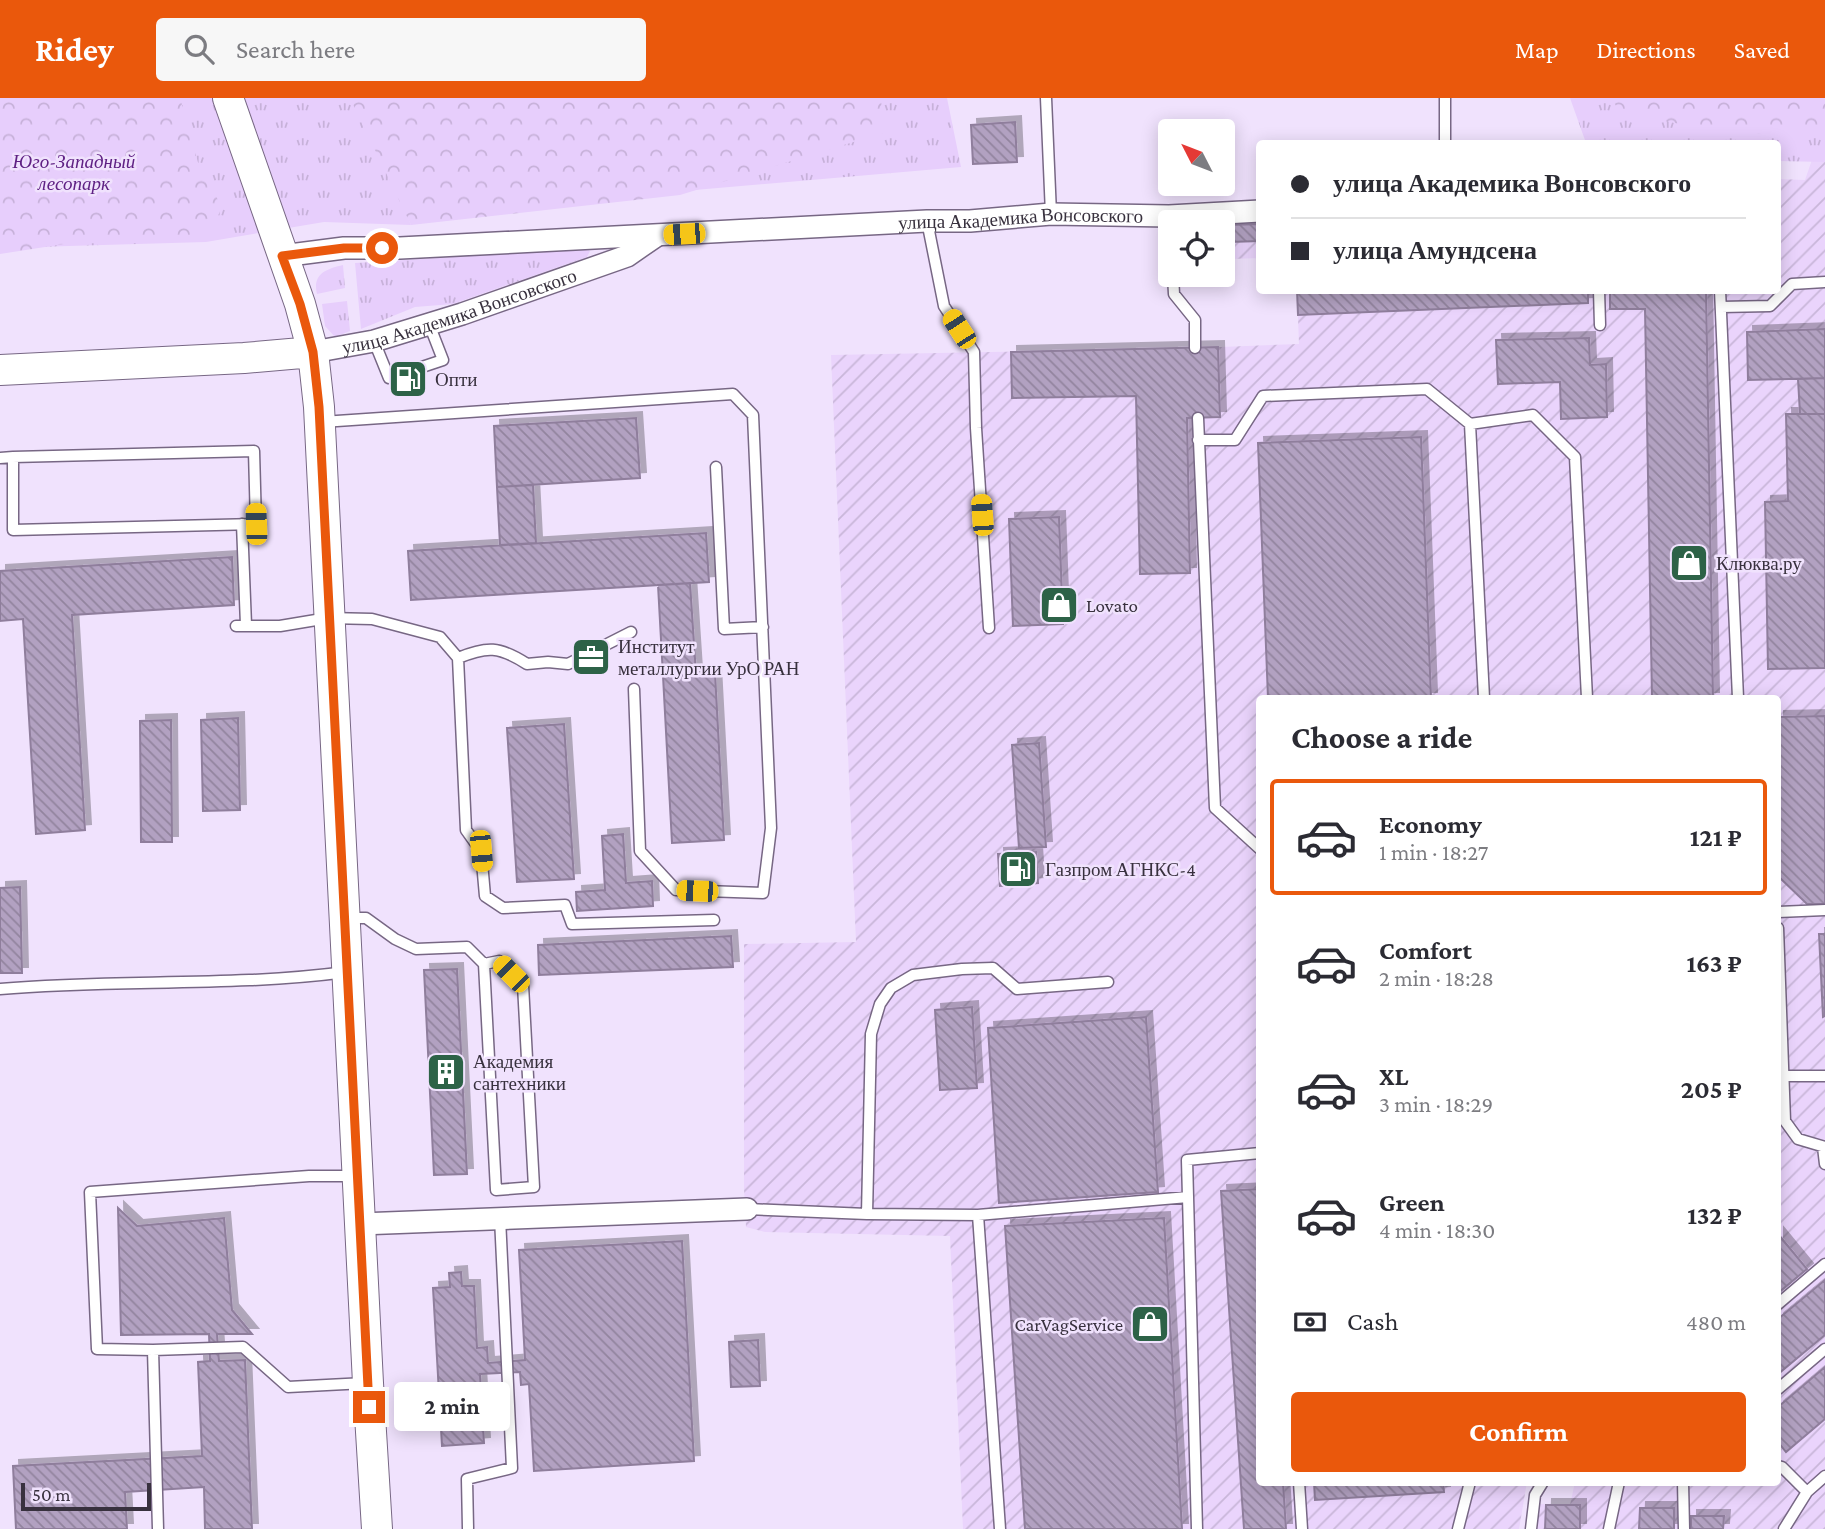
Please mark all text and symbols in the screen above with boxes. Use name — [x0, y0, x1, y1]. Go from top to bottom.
search box — [156, 18, 646, 81]
icon: search — [180, 30, 218, 68]
text: Ridey — [35, 31, 114, 68]
text: Search here — [236, 35, 355, 64]
text: Map — [1515, 36, 1559, 63]
text: Directions — [1597, 36, 1696, 63]
text: Saved — [1734, 36, 1790, 63]
north arrow — [1158, 119, 1236, 196]
map controls — [1158, 119, 1235, 287]
park label: Юго-Западный лесопарк — [12, 151, 136, 194]
text: улица Академика Вонсовского — [1333, 169, 1691, 198]
street label: улица Академика Вонсовского — [898, 204, 1143, 233]
button: locate — [1158, 210, 1235, 287]
car — [663, 222, 706, 246]
route start — [366, 232, 398, 264]
text: улица Амундсена — [1333, 236, 1537, 265]
street label: улица Академика Вонсовского — [340, 265, 579, 358]
car — [939, 306, 980, 352]
fuel station icon: Опти — [387, 358, 429, 400]
place label: Опти — [435, 369, 477, 390]
car — [971, 493, 994, 537]
car — [245, 503, 268, 545]
shop icon: Клюква.ру — [1668, 542, 1710, 584]
place label: Клюква.ру — [1716, 553, 1802, 574]
shop icon: Lovato — [1038, 584, 1080, 626]
place label: Lovato — [1086, 595, 1138, 616]
office icon: Институт металлургии УрО РАН — [570, 636, 612, 678]
place label: Институт металлургии УрО РАН — [618, 636, 800, 679]
text: Choose a ride — [1291, 719, 1472, 755]
icon: car — [1295, 806, 1358, 869]
text: Economy — [1379, 810, 1482, 839]
text: 121 ₽ — [1690, 823, 1742, 852]
car — [469, 829, 494, 873]
text: 1 min · 18:27 — [1379, 839, 1488, 865]
fuel station icon: Газпром АГНКС-4 — [997, 848, 1039, 890]
place label: Газпром АГНКС-4 — [1045, 859, 1196, 880]
car — [676, 880, 719, 902]
icon: car — [1295, 932, 1358, 995]
text: Comfort — [1379, 936, 1472, 965]
text: 163 ₽ — [1686, 949, 1742, 978]
car — [489, 952, 534, 996]
text: 2 min · 18:28 — [1379, 965, 1494, 991]
building icon: Академия сантехники — [425, 1051, 467, 1093]
place label: Академия сантехники — [473, 1051, 566, 1094]
icon: car — [1295, 1058, 1358, 1121]
text: XL — [1379, 1062, 1408, 1091]
text: 205 ₽ — [1681, 1075, 1742, 1104]
text: 3 min · 18:29 — [1379, 1091, 1493, 1117]
icon: car — [1295, 1184, 1358, 1247]
text: Green — [1379, 1188, 1445, 1217]
text: 132 ₽ — [1687, 1201, 1742, 1230]
text: 4 min · 18:30 — [1379, 1217, 1495, 1243]
shop icon: CarVagService — [1129, 1303, 1171, 1345]
icon: cash — [1291, 1303, 1329, 1341]
text: Cash — [1347, 1307, 1398, 1336]
text: 480 m — [1686, 1309, 1746, 1335]
place label: CarVagService — [1014, 1314, 1123, 1335]
callout: 2 min — [394, 1382, 509, 1432]
route end — [353, 1391, 385, 1423]
button: Confirm — [1291, 1392, 1746, 1472]
text: 2 min — [424, 1393, 480, 1419]
scale bar — [21, 1480, 150, 1512]
text: 50 m — [32, 1484, 71, 1505]

